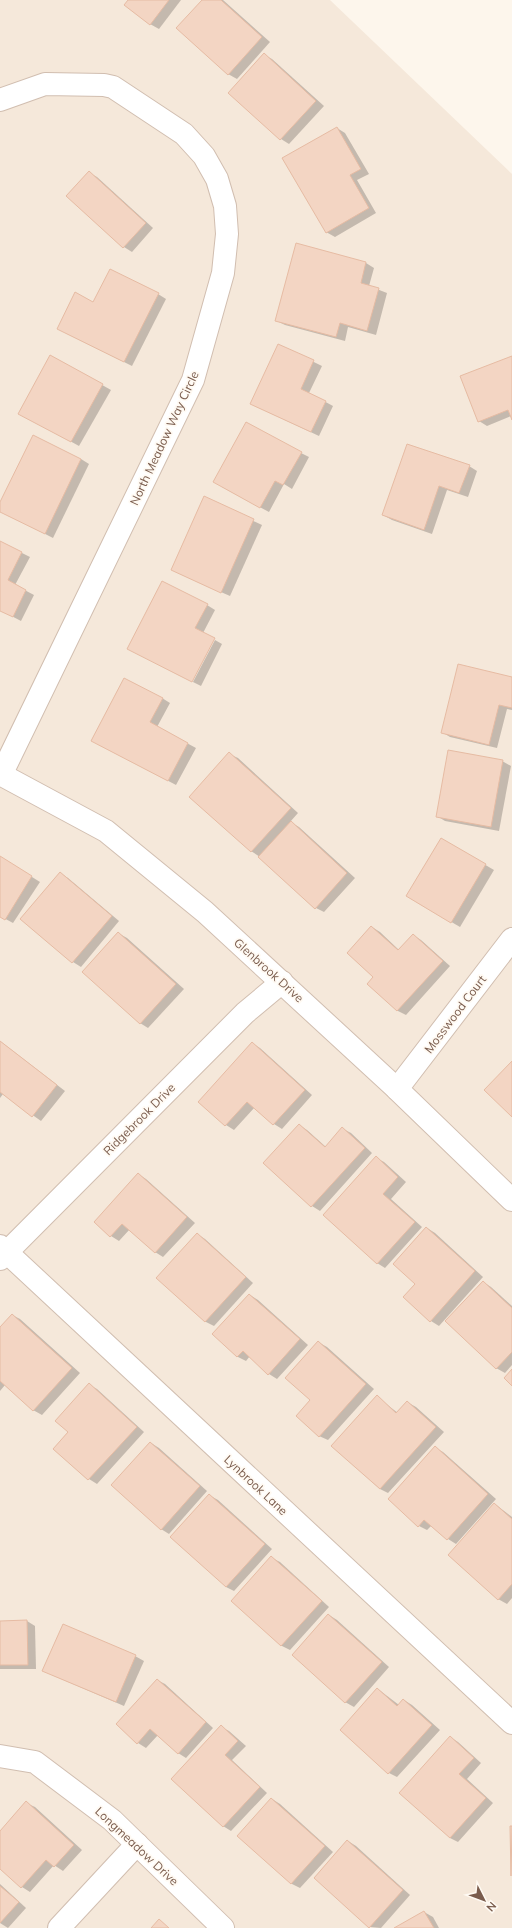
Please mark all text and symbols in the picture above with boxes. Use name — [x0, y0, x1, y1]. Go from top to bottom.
street label: North Meadow Way Circle — [126, 368, 202, 508]
street label: Glenbrook Drive — [231, 935, 307, 1005]
street label: Mosswood Court — [421, 972, 489, 1056]
street label: Ridgebrook Drive — [100, 1080, 178, 1158]
street label: Lynbrook Lane — [221, 1452, 291, 1518]
street label: Longmeadow Drive — [92, 1804, 182, 1888]
north arrow — [464, 1880, 504, 1920]
text: N — [483, 1899, 499, 1914]

